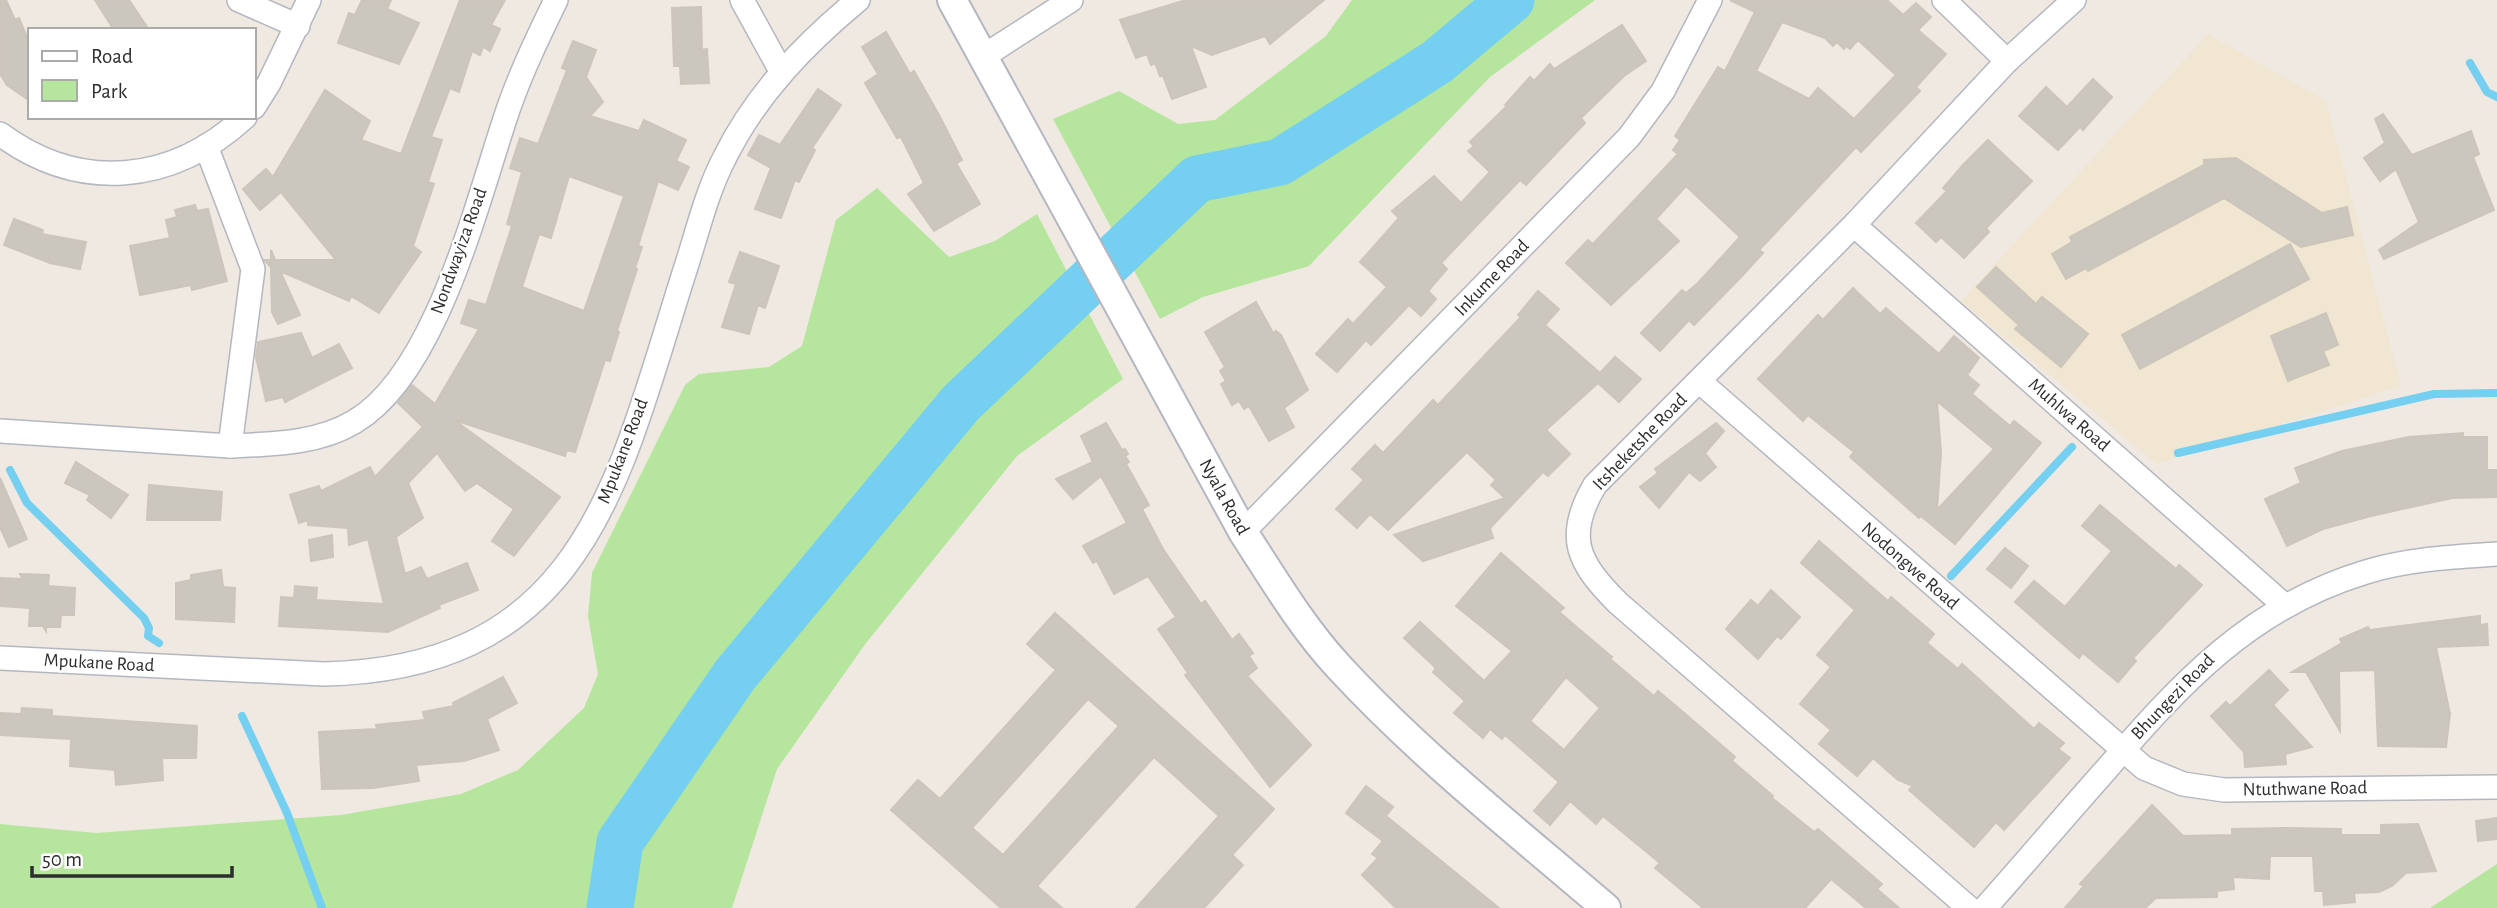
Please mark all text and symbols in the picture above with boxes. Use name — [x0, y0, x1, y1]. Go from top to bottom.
legend — [28, 28, 256, 119]
text: Road — [91, 46, 133, 67]
text: Park — [91, 81, 128, 102]
street label: Nondwayiza Road — [427, 185, 491, 317]
street label: Inkume Road — [1451, 236, 1533, 320]
street label: Muhlwa Road — [2025, 375, 2113, 455]
street label: Itsheketshe Road — [1589, 390, 1691, 494]
street label: Mpukane Road — [594, 396, 652, 506]
street label: Nyala Road — [1195, 456, 1253, 538]
street label: Nodongwe Road — [1858, 519, 1962, 613]
street label: Bhungezi Road — [2128, 650, 2218, 743]
street label: Mpukane Road — [43, 651, 155, 675]
street label: Ntuthwane Road — [2242, 778, 2368, 800]
scale bar — [32, 834, 231, 878]
text: 50 m — [42, 849, 82, 870]

